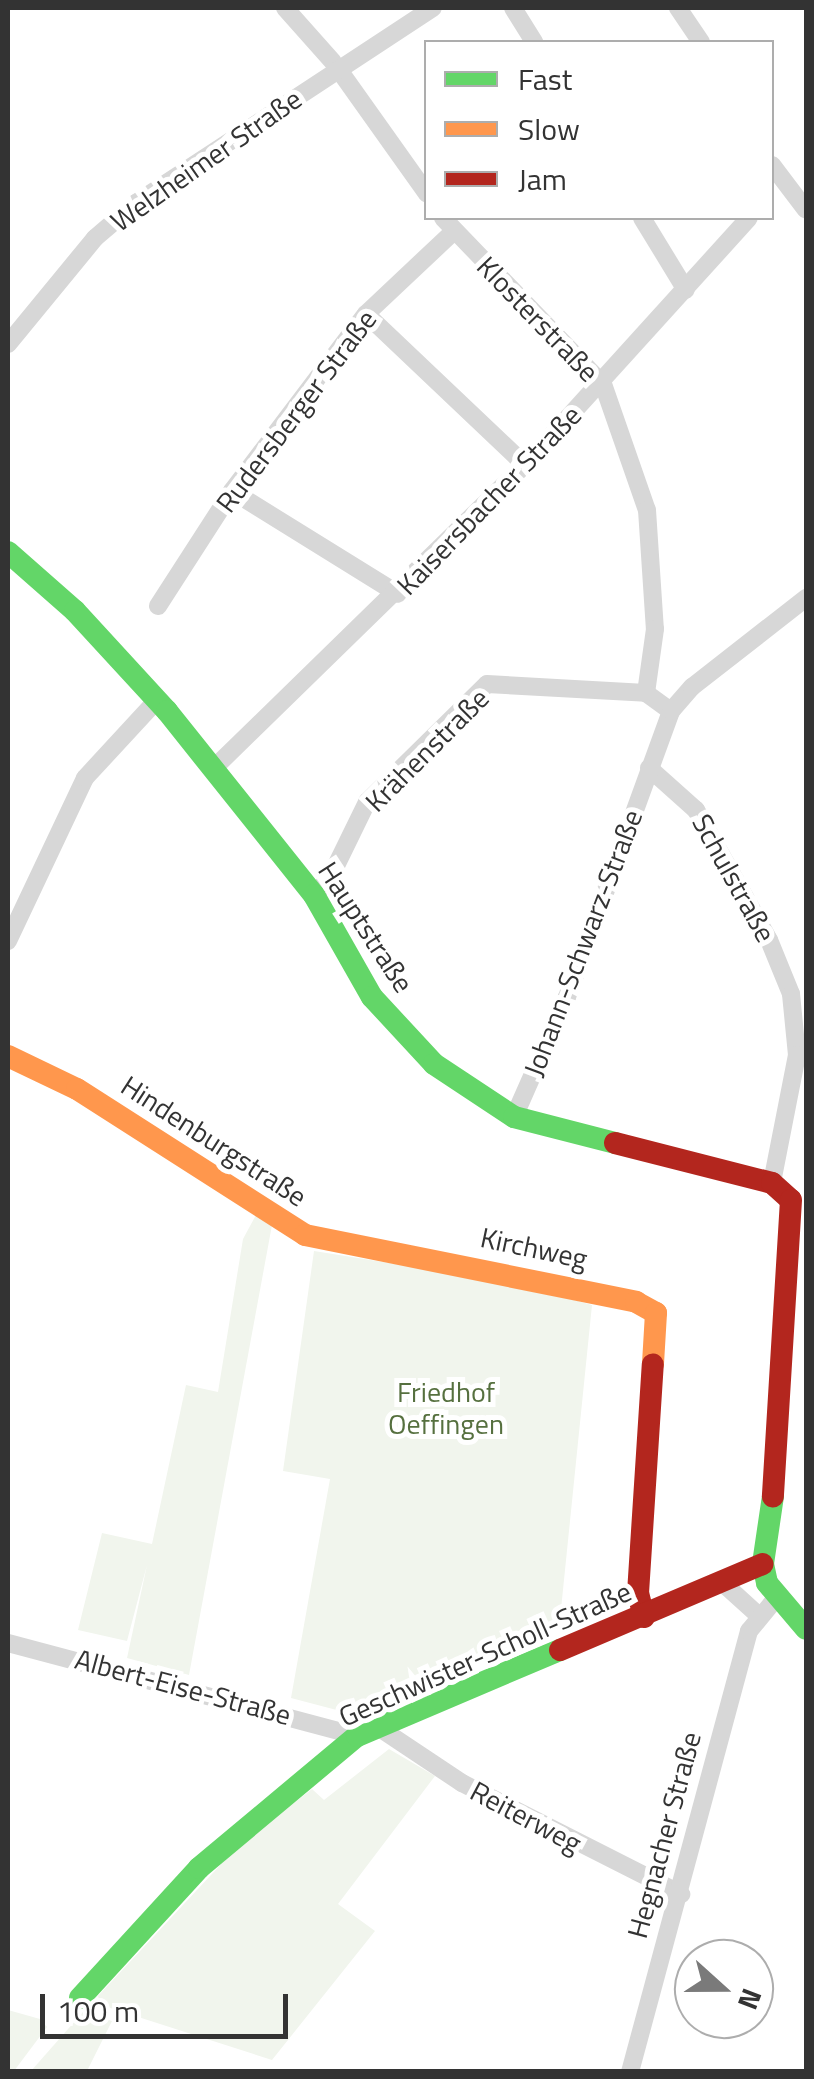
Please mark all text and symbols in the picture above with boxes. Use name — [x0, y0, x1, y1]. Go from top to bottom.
legend — [424, 40, 774, 220]
text: Fast — [518, 56, 572, 102]
street label: Welzheimer Straße — [104, 82, 308, 238]
text: Slow — [518, 106, 580, 152]
text: Jam — [518, 156, 567, 202]
street label: Klosterstraße — [470, 250, 606, 388]
street label: Rudersberger Straße — [209, 303, 383, 519]
street label: Kaisersbacher Straße — [390, 398, 588, 602]
street label: Krähenstraße — [358, 681, 496, 819]
street label: Johann-Schwarz-Straße — [517, 805, 649, 1081]
street label: Schulstraße — [685, 808, 783, 948]
street label: Hauptstraße — [311, 855, 421, 999]
street label: Hindenburgstraße — [115, 1069, 313, 1213]
street label: Kirchweg — [478, 1220, 590, 1276]
park label: Friedhof Oeffingen — [388, 1375, 504, 1441]
street label: Geschwister-Scholl-Straße — [334, 1574, 636, 1734]
street label: Albert-Eise-Straße — [71, 1642, 295, 1732]
street label: Hegnacher Straße — [620, 1728, 708, 1942]
street label: Reiterweg — [465, 1774, 587, 1860]
north arrow — [674, 1939, 774, 2039]
scale bar — [45, 1974, 292, 2036]
text: N — [727, 1982, 774, 2016]
text: 100 m — [57, 1988, 139, 2034]

